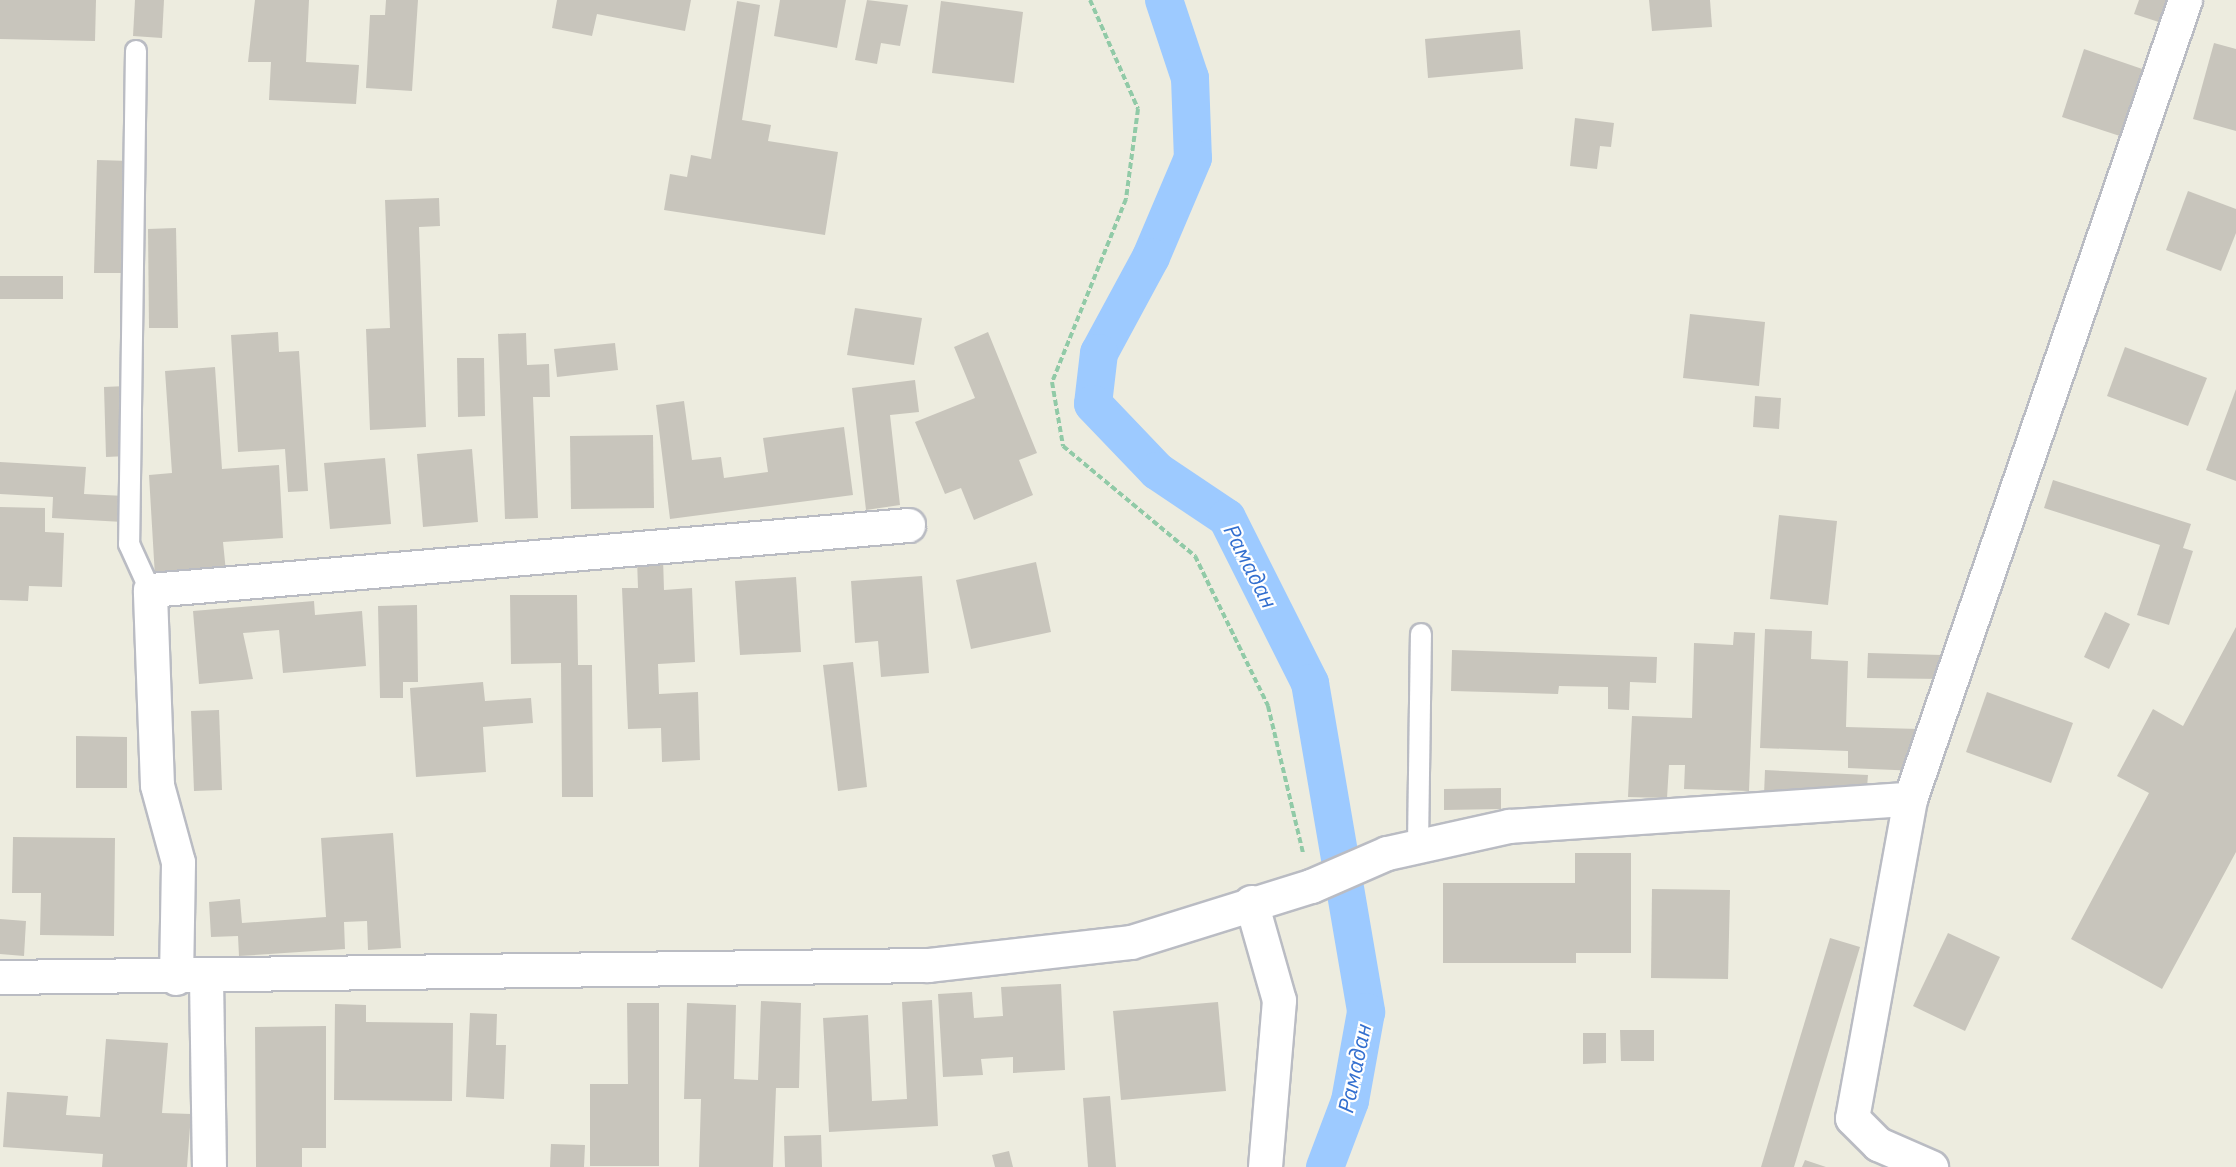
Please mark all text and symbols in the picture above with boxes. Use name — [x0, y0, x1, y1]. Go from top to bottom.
water label: Рамадан — [1219, 520, 1283, 612]
water label: Рамадан — [1332, 1021, 1376, 1115]

